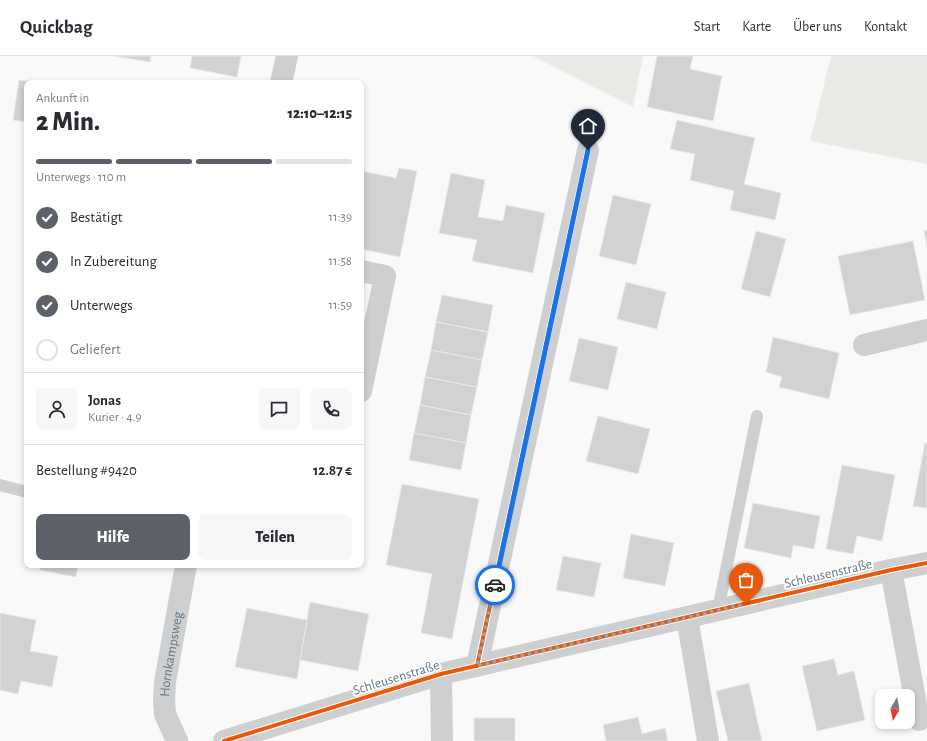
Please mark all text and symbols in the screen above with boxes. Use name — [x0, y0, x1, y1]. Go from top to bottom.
text: Quickbag — [20, 18, 92, 37]
text: Start — [694, 20, 720, 34]
text: Karte — [742, 20, 771, 34]
text: Über uns — [793, 20, 842, 34]
text: Kontakt — [864, 20, 907, 34]
text: Ankunft in — [36, 92, 89, 105]
text: 12:10–12:15 — [288, 106, 352, 121]
text: 2 Min. — [36, 109, 100, 135]
pin — [571, 109, 605, 150]
icon: home — [577, 115, 599, 137]
text: Unterwegs · 110 m — [36, 171, 126, 184]
icon: check — [36, 207, 58, 229]
text: Bestätigt — [70, 210, 123, 225]
text: 11:39 — [329, 211, 352, 224]
icon: check — [36, 251, 58, 273]
text: In Zubereitung — [70, 254, 157, 269]
text: 11:58 — [328, 255, 352, 268]
icon: check — [36, 295, 58, 317]
text: Unterwegs — [70, 298, 133, 313]
text: 11:59 — [329, 299, 352, 312]
text: Geliefert — [70, 342, 121, 357]
button: person — [36, 388, 78, 430]
button: chat — [258, 388, 300, 430]
button: phone — [310, 388, 352, 430]
text: Jonas — [88, 393, 121, 408]
text: Kurier · 4.9 — [88, 411, 142, 424]
text: Bestellung #9420 — [36, 463, 137, 478]
text: 12.87 € — [313, 463, 352, 478]
button: Hilfe — [36, 514, 190, 560]
button: Teilen — [198, 514, 352, 560]
street label: Schleusenstraße — [783, 557, 873, 591]
pin — [729, 563, 763, 604]
courier — [475, 565, 515, 605]
icon: bag — [735, 569, 757, 591]
icon: car — [484, 574, 506, 596]
street label: Hornkampsweg — [158, 610, 186, 697]
street label: Schleusenstraße — [351, 658, 441, 698]
north arrow — [875, 689, 915, 729]
map controls — [875, 689, 915, 729]

